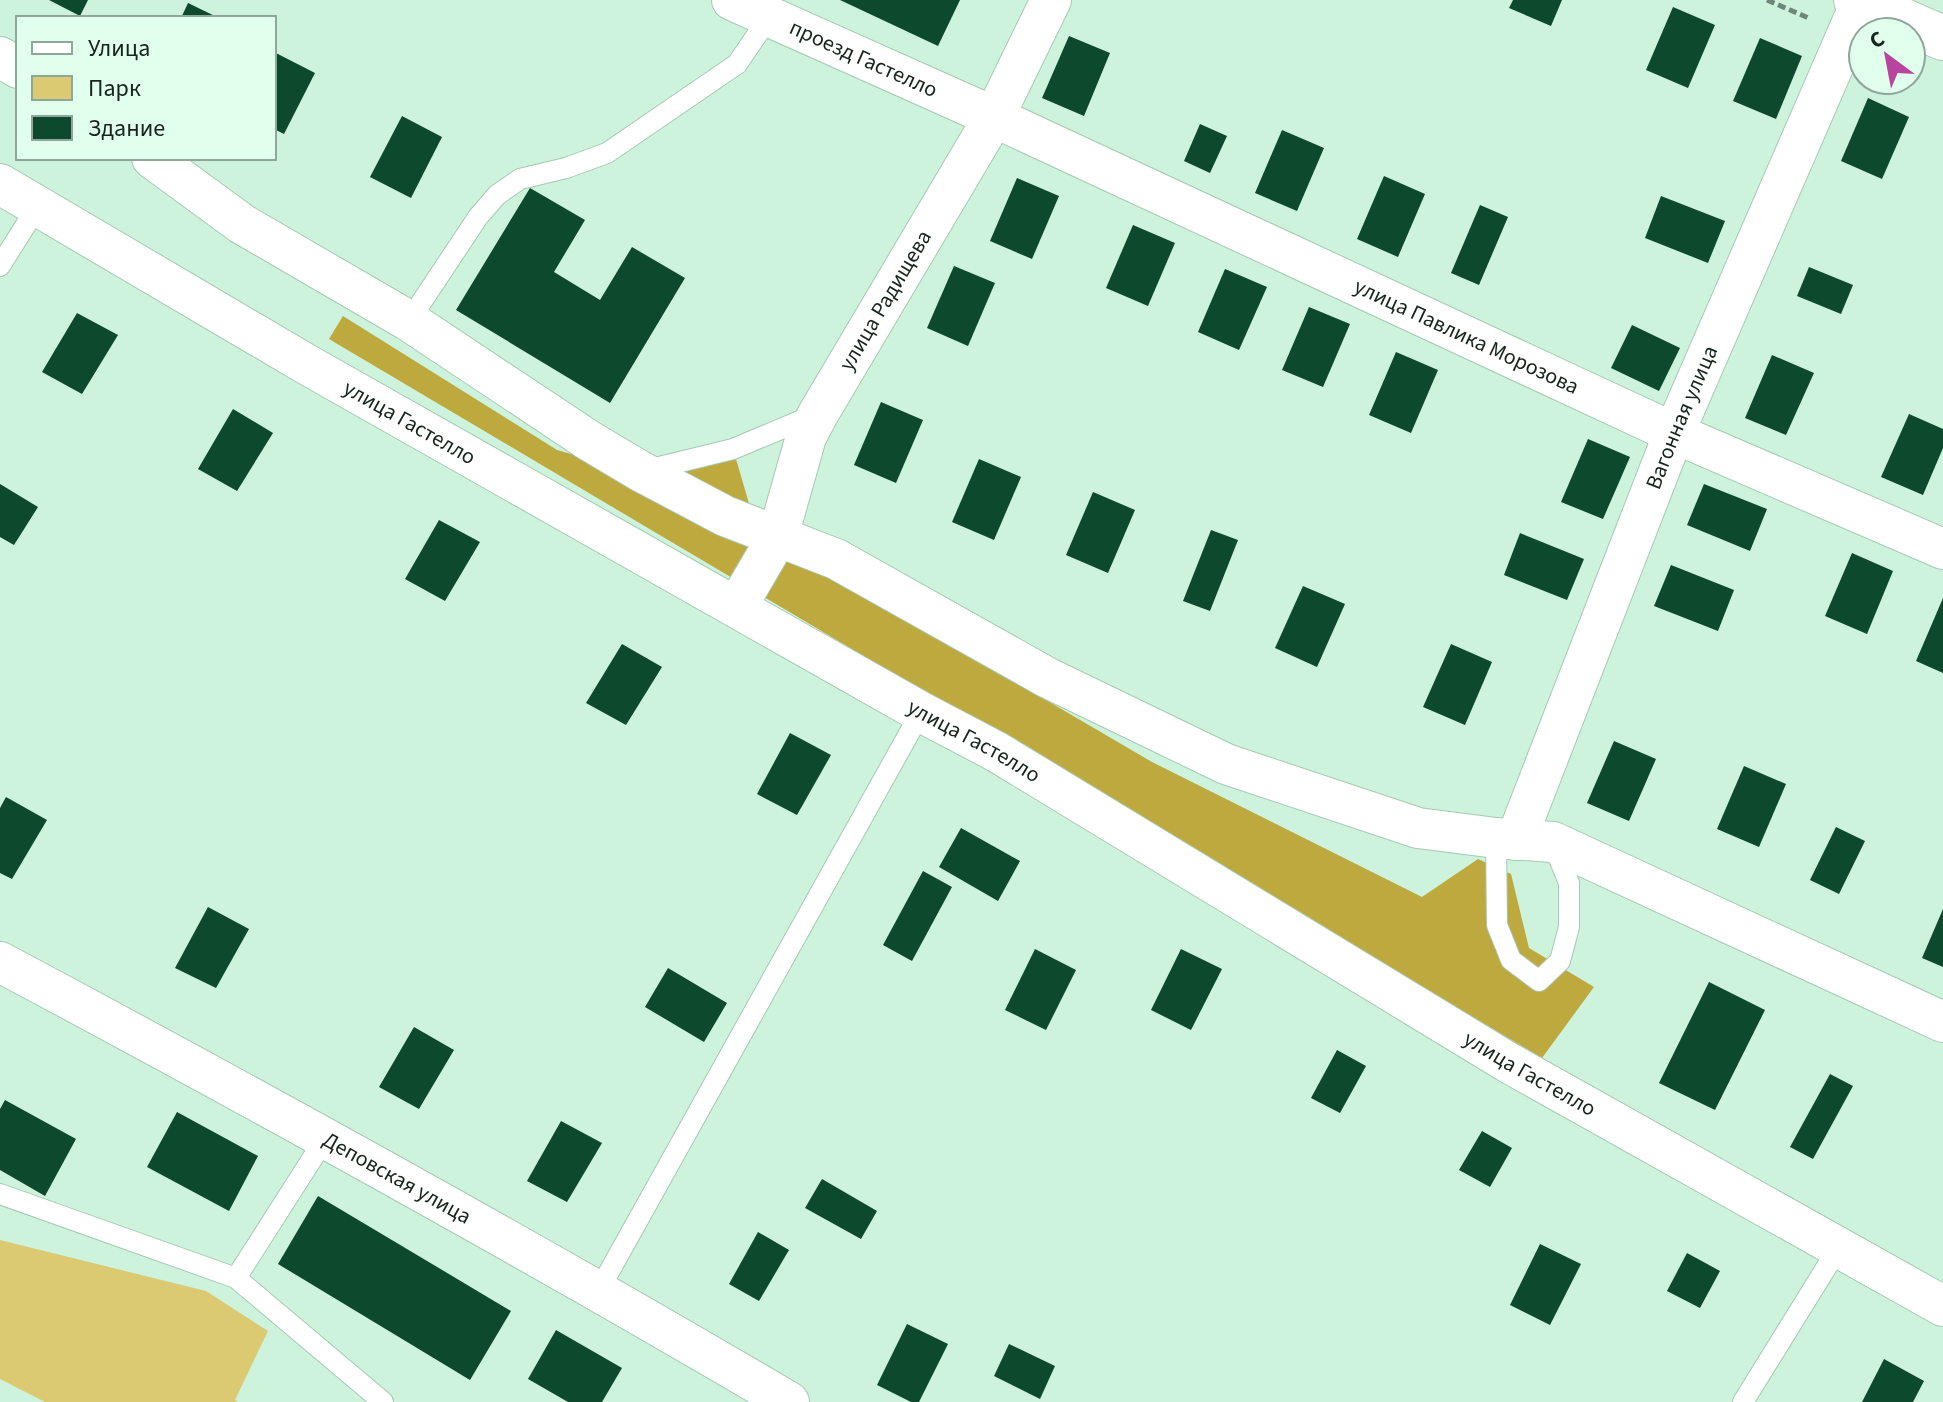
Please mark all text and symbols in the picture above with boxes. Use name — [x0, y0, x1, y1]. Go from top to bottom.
street label: проезд Гастелло — [784, 12, 943, 106]
legend — [16, 16, 276, 160]
north arrow — [1847, 16, 1927, 96]
text: С — [1863, 23, 1891, 57]
text: Улица — [88, 31, 150, 66]
text: Парк — [88, 71, 141, 106]
text: Здание — [88, 111, 165, 146]
street label: улица Радищева — [831, 224, 940, 377]
street label: улица Павлика Морозова — [1349, 270, 1584, 403]
street label: Вагонная улица — [1638, 340, 1726, 494]
street label: улица Гастелло — [337, 372, 482, 473]
street label: улица Гастелло — [901, 691, 1047, 791]
street label: улица Гастелло — [1457, 1023, 1602, 1125]
street label: Деповская улица — [317, 1124, 477, 1232]

